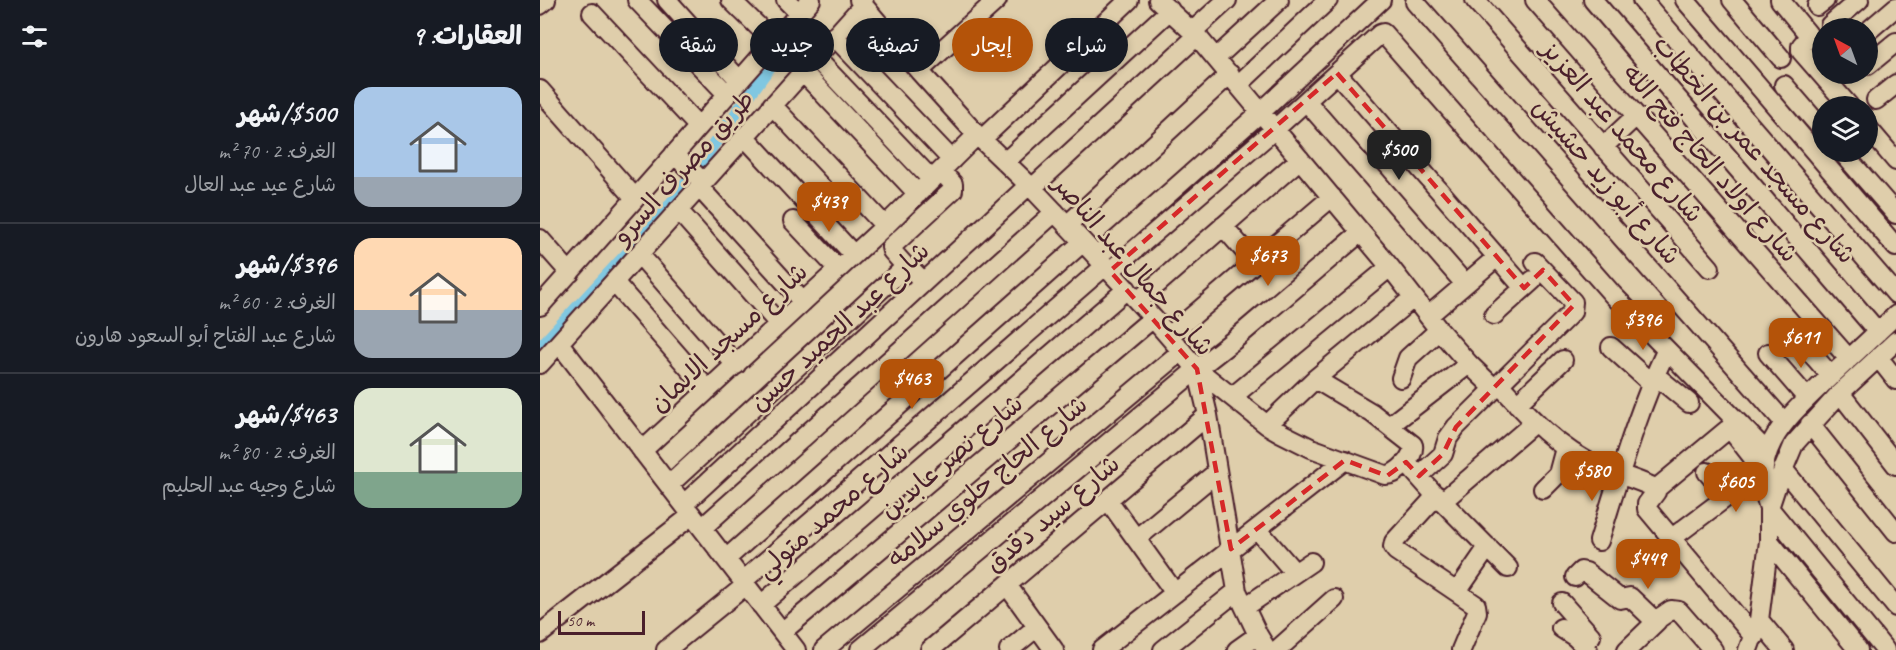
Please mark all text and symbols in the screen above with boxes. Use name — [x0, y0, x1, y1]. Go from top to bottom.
chip: شقة — [659, 18, 738, 72]
chip: جديد — [750, 18, 834, 72]
chip: تصفية — [846, 18, 940, 72]
chip: إيجار — [952, 18, 1033, 72]
chip: شراء — [1045, 18, 1128, 72]
north arrow — [1812, 18, 1878, 84]
map controls — [1812, 18, 1878, 162]
text: العقارات: 9 — [412, 19, 522, 52]
icon: filters — [18, 20, 51, 53]
street label: شارع مسجد عمر بن الخطاب — [1645, 28, 1863, 271]
street label: شارع محمد عبد العزيز — [1532, 32, 1711, 230]
street label: شارع اولاد الحاج فتح الله — [1615, 57, 1806, 270]
street label: طريق مصرف السرو — [604, 83, 761, 253]
street label: شارع أبو زيد حشيش — [1524, 91, 1688, 272]
button: layers — [1812, 96, 1878, 162]
text: $500/شهر — [238, 97, 336, 130]
icon: home — [402, 111, 474, 183]
pin: $500 — [1363, 130, 1435, 181]
text: $500 — [1381, 137, 1417, 162]
text: الغرف: 2 · 70 m² — [218, 139, 336, 164]
street label: شارع جمال عبد الناصر — [1044, 166, 1221, 363]
text: شارع عيد عبد العال — [184, 172, 336, 197]
pin: $439 — [793, 182, 865, 233]
text: $439 — [811, 189, 847, 214]
street label: شارع عبد الحميد حسن — [742, 234, 937, 419]
pin: $673 — [1232, 236, 1304, 287]
text: $673 — [1250, 243, 1286, 268]
text: $396/شهر — [237, 248, 336, 281]
street label: شارع مسجد الايمان — [642, 255, 815, 420]
icon: home — [402, 262, 474, 334]
text: الغرف: 2 · 60 m² — [218, 290, 336, 315]
pin: $396 — [1607, 300, 1679, 351]
text: $396 — [1625, 307, 1661, 332]
pin: $611 — [1765, 318, 1837, 369]
text: شارع عبد الفتاح أبو السعود هارون — [75, 323, 336, 348]
text: $611 — [1783, 325, 1819, 350]
pin: $463 — [876, 359, 948, 410]
text: $463 — [894, 366, 930, 391]
street label: شارع نصر عابدين — [873, 387, 1030, 527]
street label: شارع الحاج حلوي سلامه — [880, 388, 1096, 576]
text: $463/شهر — [237, 398, 336, 431]
icon: home — [402, 412, 474, 484]
street label: شارع محمد متولي — [749, 435, 919, 590]
text: الغرف: 2 · 80 m² — [218, 440, 336, 465]
street label: شارع سيد دقدق — [978, 447, 1127, 580]
pin: $580 — [1556, 451, 1628, 502]
text: $580 — [1574, 458, 1610, 483]
pin: $605 — [1700, 462, 1772, 513]
text: $605 — [1718, 469, 1754, 494]
text: شارع وجيه عبد الحليم — [162, 473, 336, 498]
pin: $449 — [1612, 539, 1684, 590]
text: $449 — [1630, 546, 1666, 571]
scale bar — [558, 608, 645, 636]
text: 50 m — [567, 611, 594, 631]

